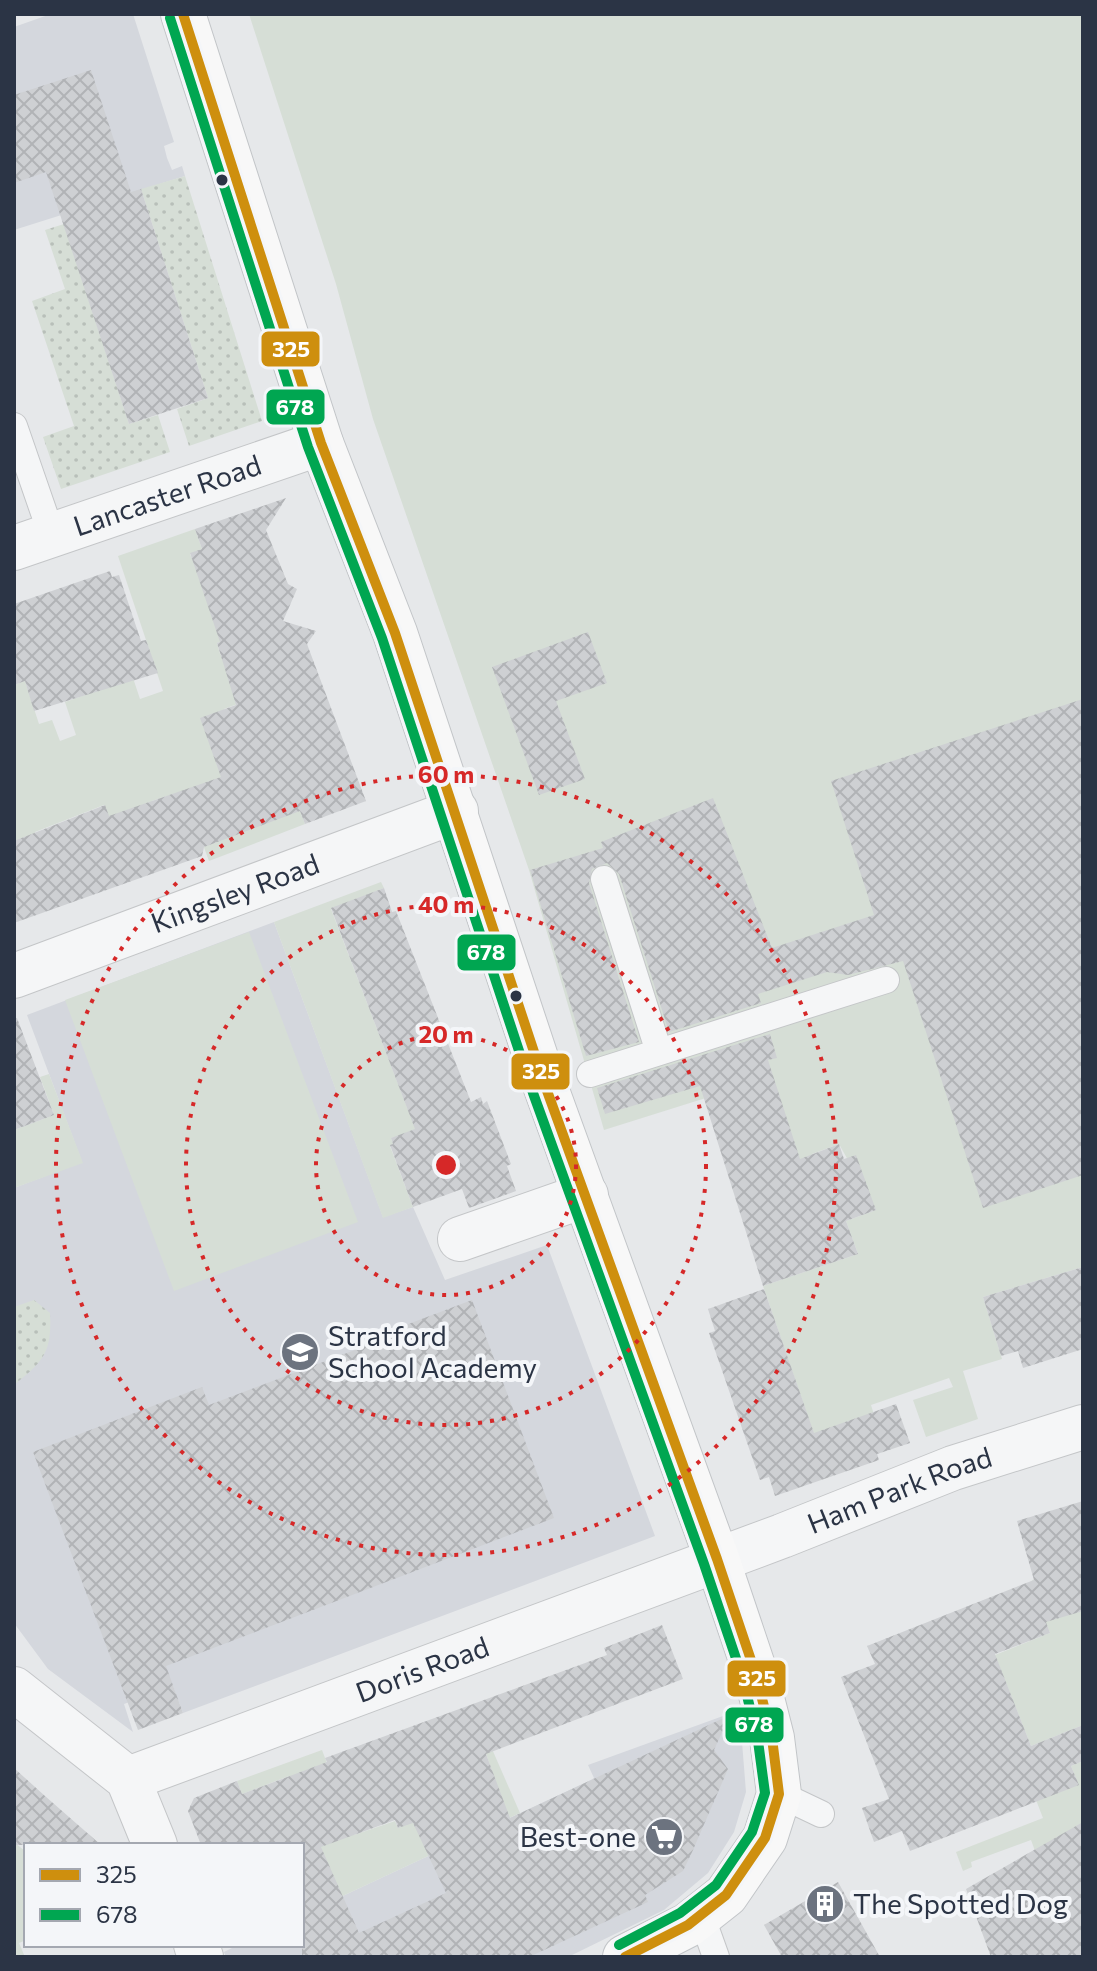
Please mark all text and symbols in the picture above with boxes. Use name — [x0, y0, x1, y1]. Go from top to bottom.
unlabelled marker — [214, 172, 230, 188]
line badge: 325 — [260, 330, 321, 368]
text: 325 — [272, 335, 310, 362]
line badge: 678 — [265, 388, 326, 426]
text: 678 — [276, 393, 314, 420]
street label: Lancaster Road — [69, 447, 265, 542]
text: 60 m — [418, 759, 474, 788]
street label: Kingsley Road — [146, 846, 324, 939]
text: 40 m — [418, 889, 474, 918]
line badge: 678 — [456, 933, 517, 972]
text: 678 — [467, 938, 505, 965]
unlabelled marker — [508, 988, 524, 1004]
text: 20 m — [419, 1019, 473, 1048]
line badge: 325 — [510, 1052, 571, 1091]
text: 325 — [522, 1057, 560, 1084]
centre of rings — [432, 1151, 460, 1179]
place label: Stratford School Academy — [328, 1318, 537, 1384]
school or university icon: Stratford School Academy — [279, 1331, 321, 1373]
street label: Ham Park Road — [802, 1439, 996, 1540]
street label: Doris Road — [351, 1629, 493, 1709]
line badge: 325 — [726, 1659, 787, 1698]
text: 325 — [738, 1664, 776, 1691]
line badge: 678 — [724, 1706, 785, 1744]
text: 678 — [735, 1710, 773, 1737]
supermarket icon: Best-one — [643, 1816, 685, 1858]
place label: Best-one — [520, 1819, 636, 1853]
legend — [24, 1843, 304, 1947]
text: 325 — [96, 1859, 137, 1888]
building icon: The Spotted Dog — [804, 1883, 846, 1925]
place label: The Spotted Dog — [853, 1886, 1068, 1920]
text: 678 — [96, 1899, 138, 1928]

